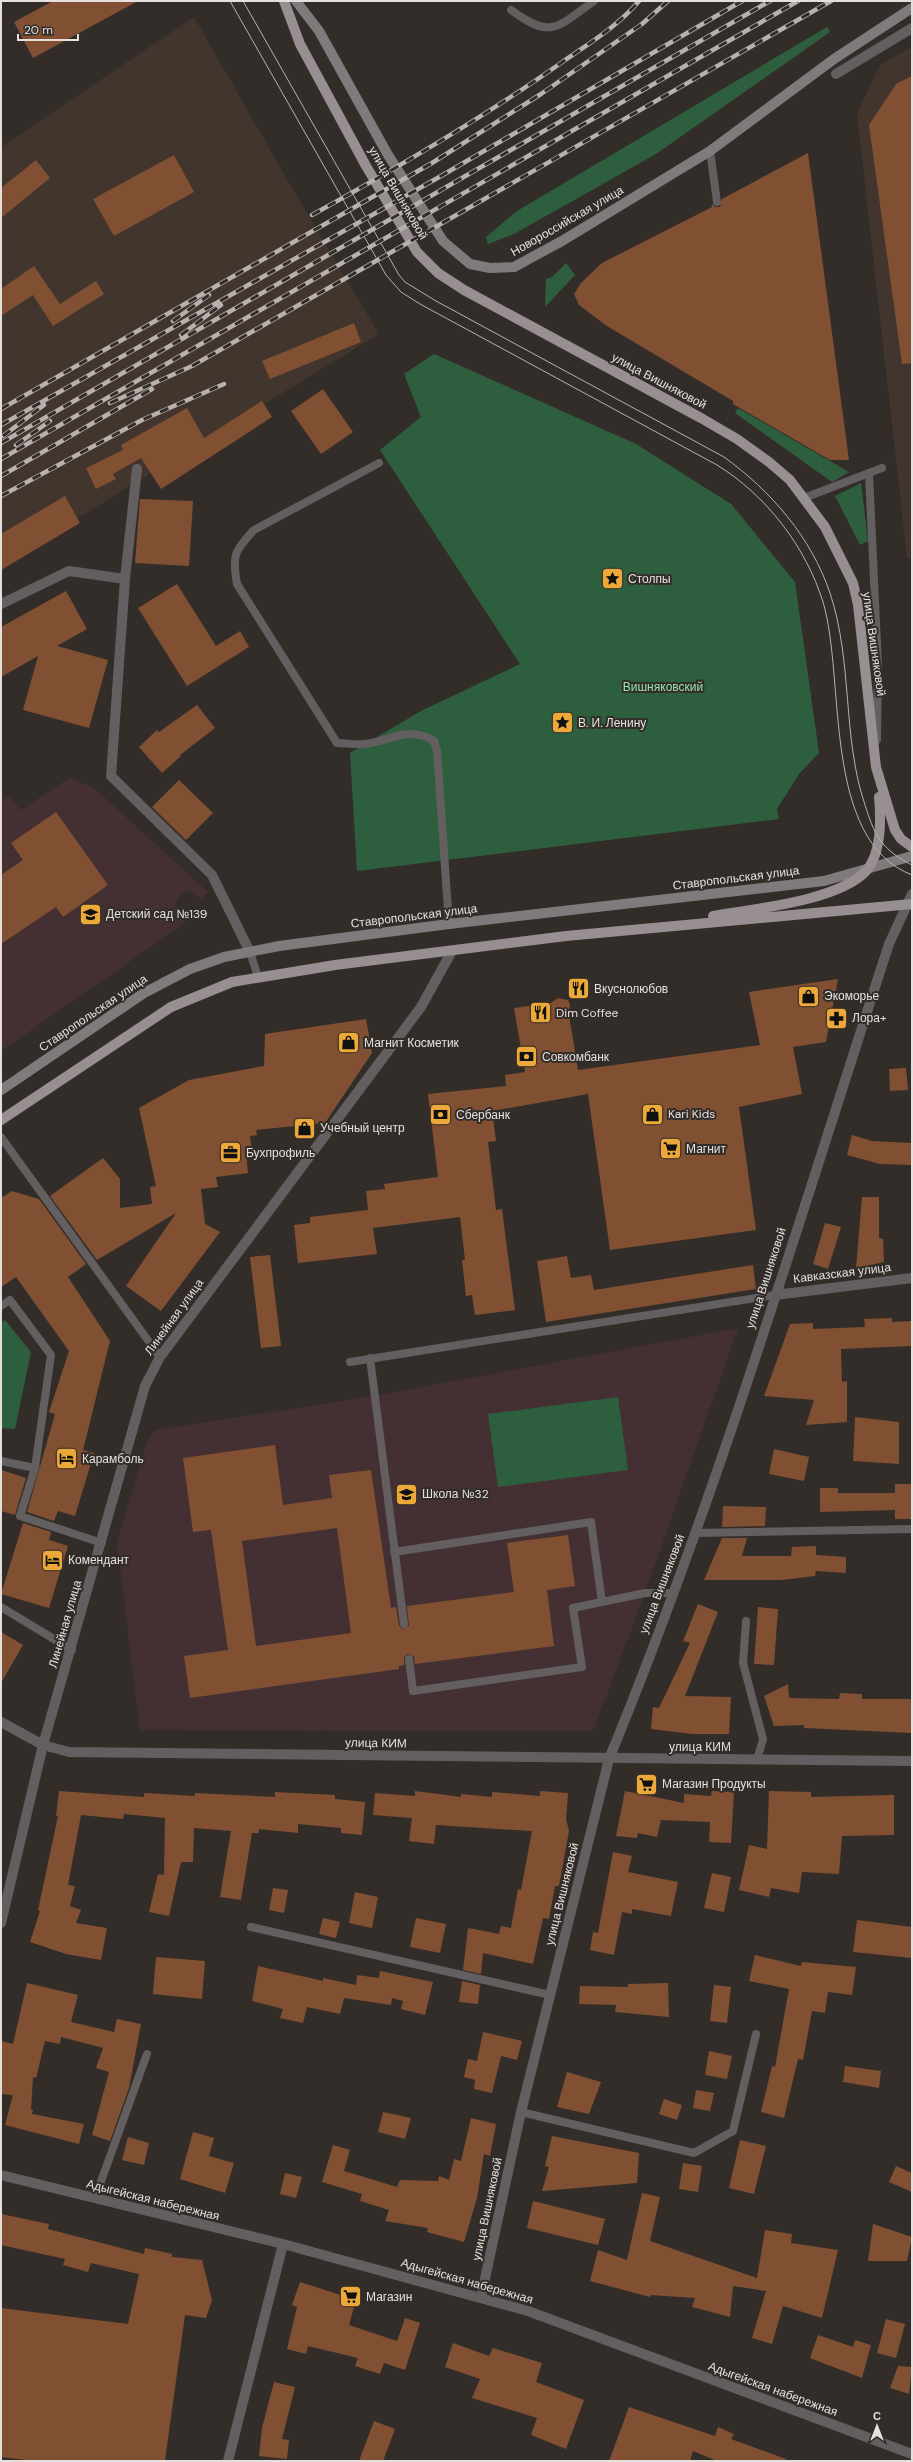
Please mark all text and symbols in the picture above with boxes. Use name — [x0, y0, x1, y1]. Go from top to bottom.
scale bar — [18, 16, 78, 42]
text: 20 m — [24, 22, 53, 38]
street label: улица Вишняковой — [365, 143, 431, 243]
street label: Новороссийская улица — [508, 182, 627, 260]
street label: улица Вишняковой — [609, 349, 709, 413]
place icon: Столпы — [600, 566, 626, 592]
place label: Столпы — [628, 571, 671, 587]
street label: улица Вишняковой — [859, 591, 889, 697]
park label: Вишняковский — [623, 679, 703, 695]
place icon: В. И. Ленину — [549, 710, 575, 736]
place label: В. И. Ленину — [578, 715, 646, 731]
street label: Ставропольская улица — [672, 862, 801, 894]
street label: Ставропольская улица — [350, 900, 479, 932]
school or university icon: Детский сад №139 — [78, 901, 104, 927]
place label: Детский сад №139 — [106, 906, 207, 922]
street label: Ставропольская улица — [36, 971, 151, 1055]
restaurant icon: Вкуснолюбов — [565, 976, 591, 1002]
place label: Вкуснолюбов — [594, 981, 668, 997]
shop icon: Экоморье — [796, 983, 822, 1009]
place label: Экоморье — [824, 988, 880, 1004]
restaurant icon: Dim Coffee — [527, 1000, 553, 1026]
place label: Dim Coffee — [556, 1005, 618, 1021]
pharmacy icon: Лора+ — [823, 1005, 849, 1031]
place label: Лора+ — [852, 1010, 887, 1026]
shop icon: Магнит Косметик — [335, 1030, 361, 1056]
place label: Магнит Косметик — [364, 1035, 460, 1051]
bank icon: Совкомбанк — [514, 1044, 540, 1070]
place label: Совкомбанк — [542, 1049, 610, 1065]
shop icon: Kari Kids — [639, 1101, 665, 1127]
bank icon: Сбербанк — [427, 1102, 453, 1128]
place label: Kari Kids — [668, 1106, 715, 1122]
place label: Сбербанк — [456, 1107, 511, 1123]
shop icon: Учебный центр — [291, 1115, 317, 1141]
place label: Учебный центр — [320, 1120, 405, 1136]
supermarket icon: Магнит — [657, 1136, 683, 1162]
office icon: Бухпрофиль — [217, 1140, 243, 1166]
place label: Магнит — [686, 1141, 727, 1157]
place label: Бухпрофиль — [246, 1145, 315, 1161]
street label: улица Вишняковой — [742, 1225, 790, 1331]
street label: Кавказская улица — [792, 1259, 892, 1287]
street label: Линейная улица — [141, 1275, 207, 1358]
hotel icon: Карамболь — [53, 1446, 79, 1472]
place label: Карамболь — [82, 1451, 144, 1467]
school or university icon: Школа №32 — [393, 1481, 419, 1507]
place label: Школа №32 — [422, 1486, 489, 1502]
street label: улица Вишняковой — [636, 1532, 688, 1636]
hotel icon: Комендант — [40, 1547, 66, 1573]
place label: Комендант — [68, 1552, 130, 1568]
street label: Линейная улица — [45, 1578, 85, 1670]
street label: улица КИМ — [345, 1734, 407, 1752]
street label: улица КИМ — [669, 1739, 731, 1755]
supermarket icon: Магазин Продукты — [633, 1771, 659, 1797]
place label: Магазин Продукты — [662, 1776, 766, 1792]
street label: улица Вишняковой — [541, 1841, 583, 1947]
street label: улица Вишняковой — [468, 2156, 506, 2262]
street label: Адыгейская набережная — [85, 2176, 221, 2224]
street label: Адыгейская набережная — [399, 2254, 535, 2308]
supermarket icon: Магазин — [338, 2284, 364, 2310]
place label: Магазин — [366, 2289, 412, 2305]
street label: Адыгейская набережная — [706, 2358, 840, 2420]
north arrow — [857, 2406, 897, 2446]
text: С — [873, 2409, 881, 2423]

